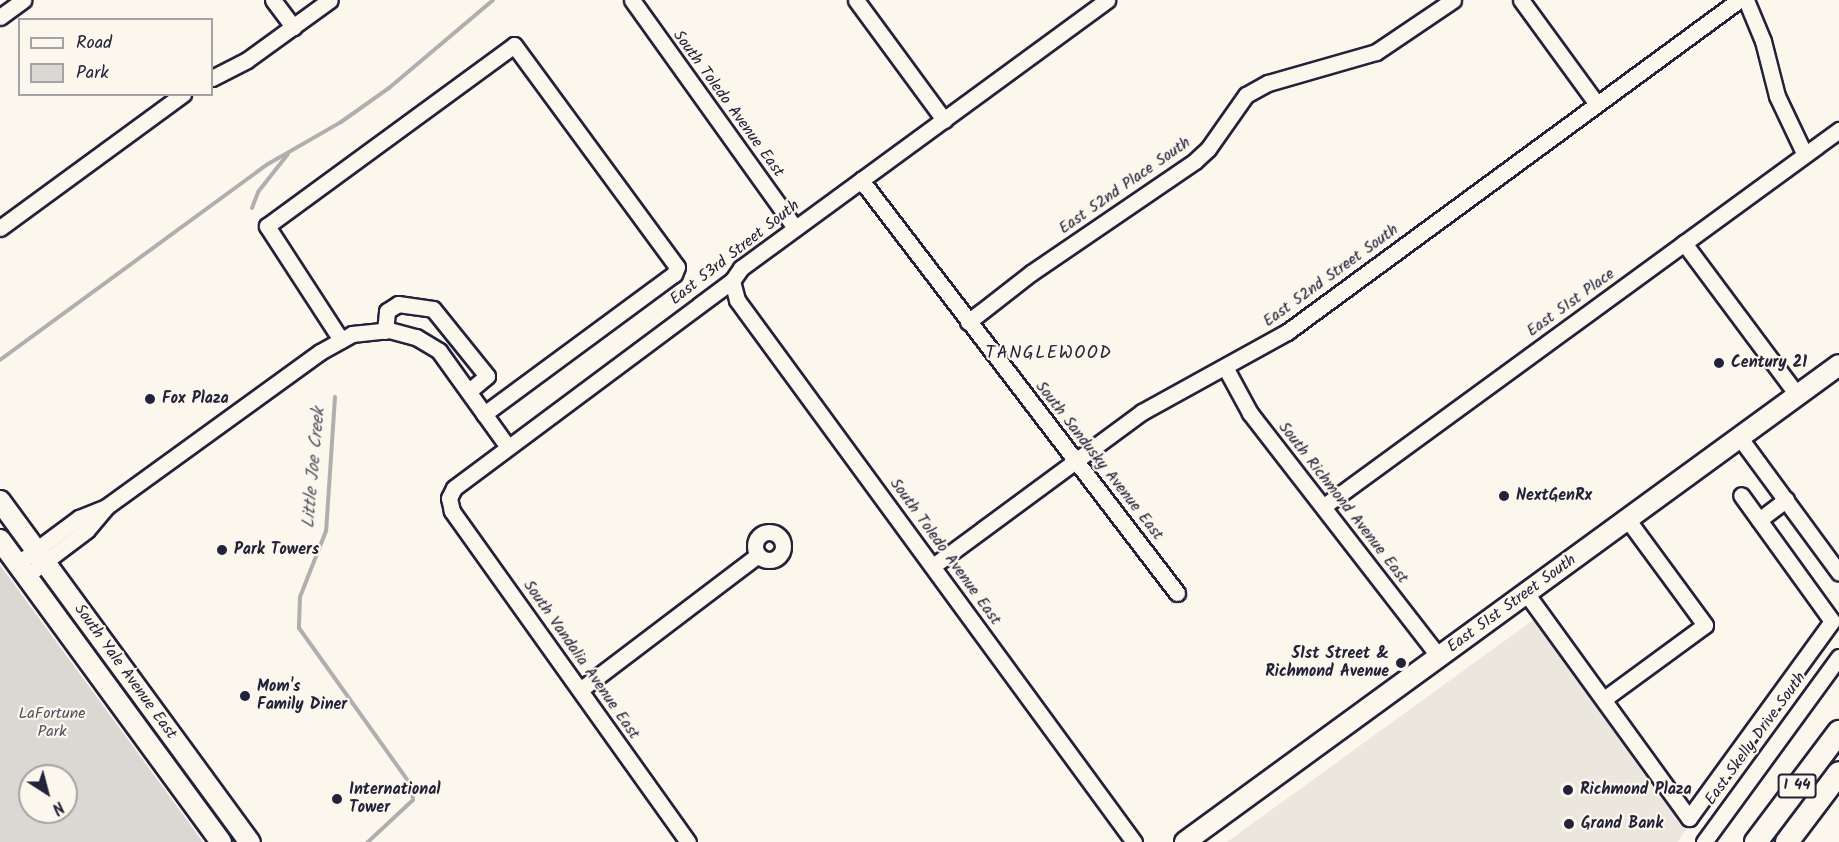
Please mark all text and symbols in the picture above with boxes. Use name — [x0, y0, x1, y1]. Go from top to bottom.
legend — [18, 18, 213, 96]
street label: South Toledo Avenue East — [668, 27, 788, 181]
text: Road — [76, 29, 112, 58]
text: Park — [76, 59, 109, 88]
street label: East 52nd Place South — [1056, 133, 1194, 239]
street label: East 53rd Street South — [666, 197, 804, 309]
street label: East 52nd Street South — [1260, 221, 1402, 331]
street label: East 51st Place — [1523, 265, 1619, 341]
district label: TANGLEWOOD — [986, 343, 1112, 365]
place label: Century 21 — [1731, 353, 1807, 373]
marker: Century 21 — [1712, 356, 1726, 370]
street label: South Sandusky Avenue East — [1031, 378, 1167, 544]
place label: Fox Plaza — [162, 389, 229, 409]
marker: Fox Plaza — [143, 392, 157, 406]
water label: Little Joe Creek — [299, 407, 331, 529]
street label: South Richmond Avenue East — [1274, 418, 1412, 588]
street label: South Toledo Avenue East — [885, 475, 1005, 629]
place label: NextGenRx — [1516, 486, 1592, 506]
marker: NextGenRx — [1497, 489, 1511, 503]
place label: Park Towers — [234, 540, 319, 560]
marker: Park Towers — [215, 543, 229, 557]
street label: East 51st Street South — [1444, 551, 1580, 657]
street label: South Vandalia Avenue East — [519, 577, 643, 743]
street label: South Yale Avenue East — [70, 601, 180, 743]
place label: 51st Street & Richmond Avenue — [1265, 644, 1389, 682]
marker: 51st Street & Richmond Avenue — [1394, 656, 1408, 670]
street label: East Skelly Drive South — [1701, 669, 1811, 809]
place label: Mom's Family Diner — [257, 677, 347, 715]
marker: Mom's Family Diner — [238, 689, 252, 703]
park label: LaFortune Park — [19, 704, 85, 742]
north arrow — [18, 764, 78, 824]
road number: I 44 — [1778, 774, 1816, 798]
place label: International Tower — [349, 780, 441, 818]
place label: Richmond Plaza — [1580, 780, 1692, 800]
marker: Richmond Plaza — [1561, 783, 1575, 797]
marker: International Tower — [330, 792, 344, 806]
text: N — [46, 794, 69, 820]
place label: Grand Bank — [1581, 814, 1663, 834]
marker: Grand Bank — [1562, 817, 1576, 831]

